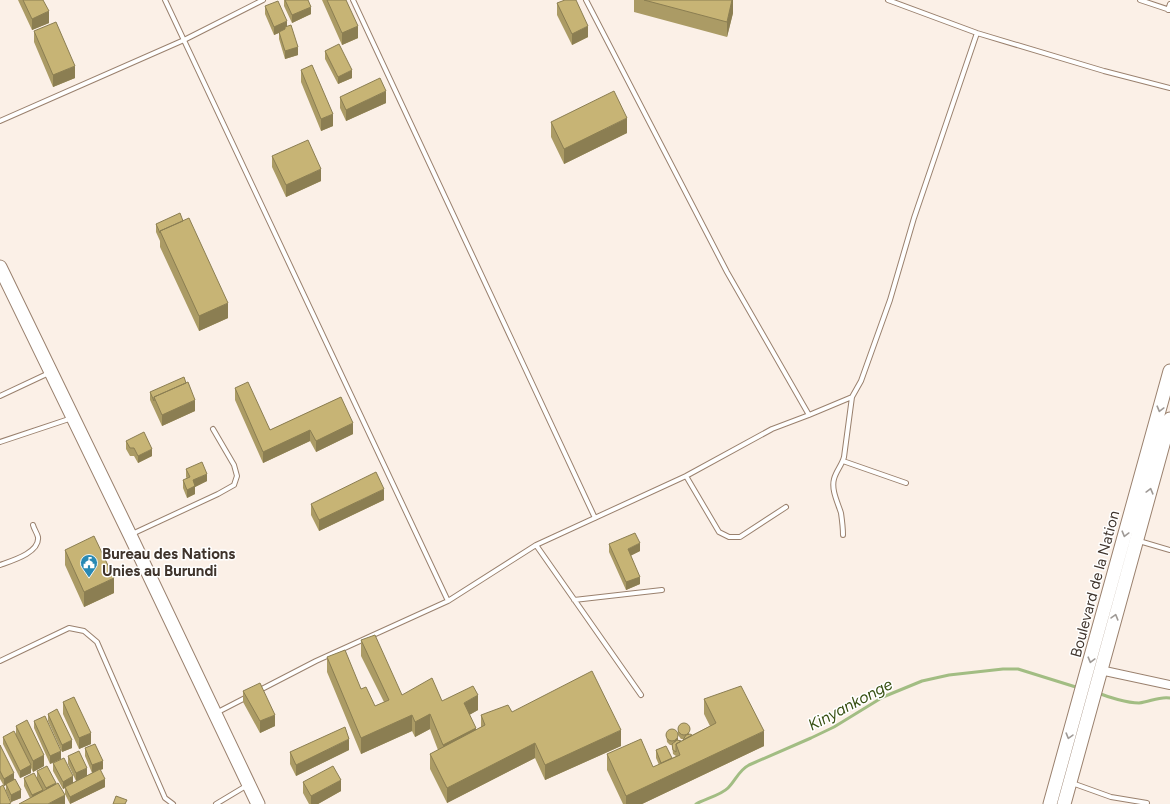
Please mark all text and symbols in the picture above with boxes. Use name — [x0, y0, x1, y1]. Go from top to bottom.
one-way arrow — [1156, 405, 1165, 412]
one-way arrow — [1145, 488, 1154, 495]
street label: Boulevard de la Nation — [1067, 509, 1123, 659]
one-way arrow — [1121, 531, 1130, 538]
place label: Bureau des Nations Unies au Burundi — [102, 545, 235, 580]
public building icon: Bureau des Nations Unies au Burundi — [79, 553, 99, 578]
one-way arrow — [1110, 613, 1119, 620]
one-way arrow — [1087, 656, 1095, 663]
water label: Kinyankonge — [805, 674, 896, 735]
one-way arrow — [1065, 733, 1074, 740]

